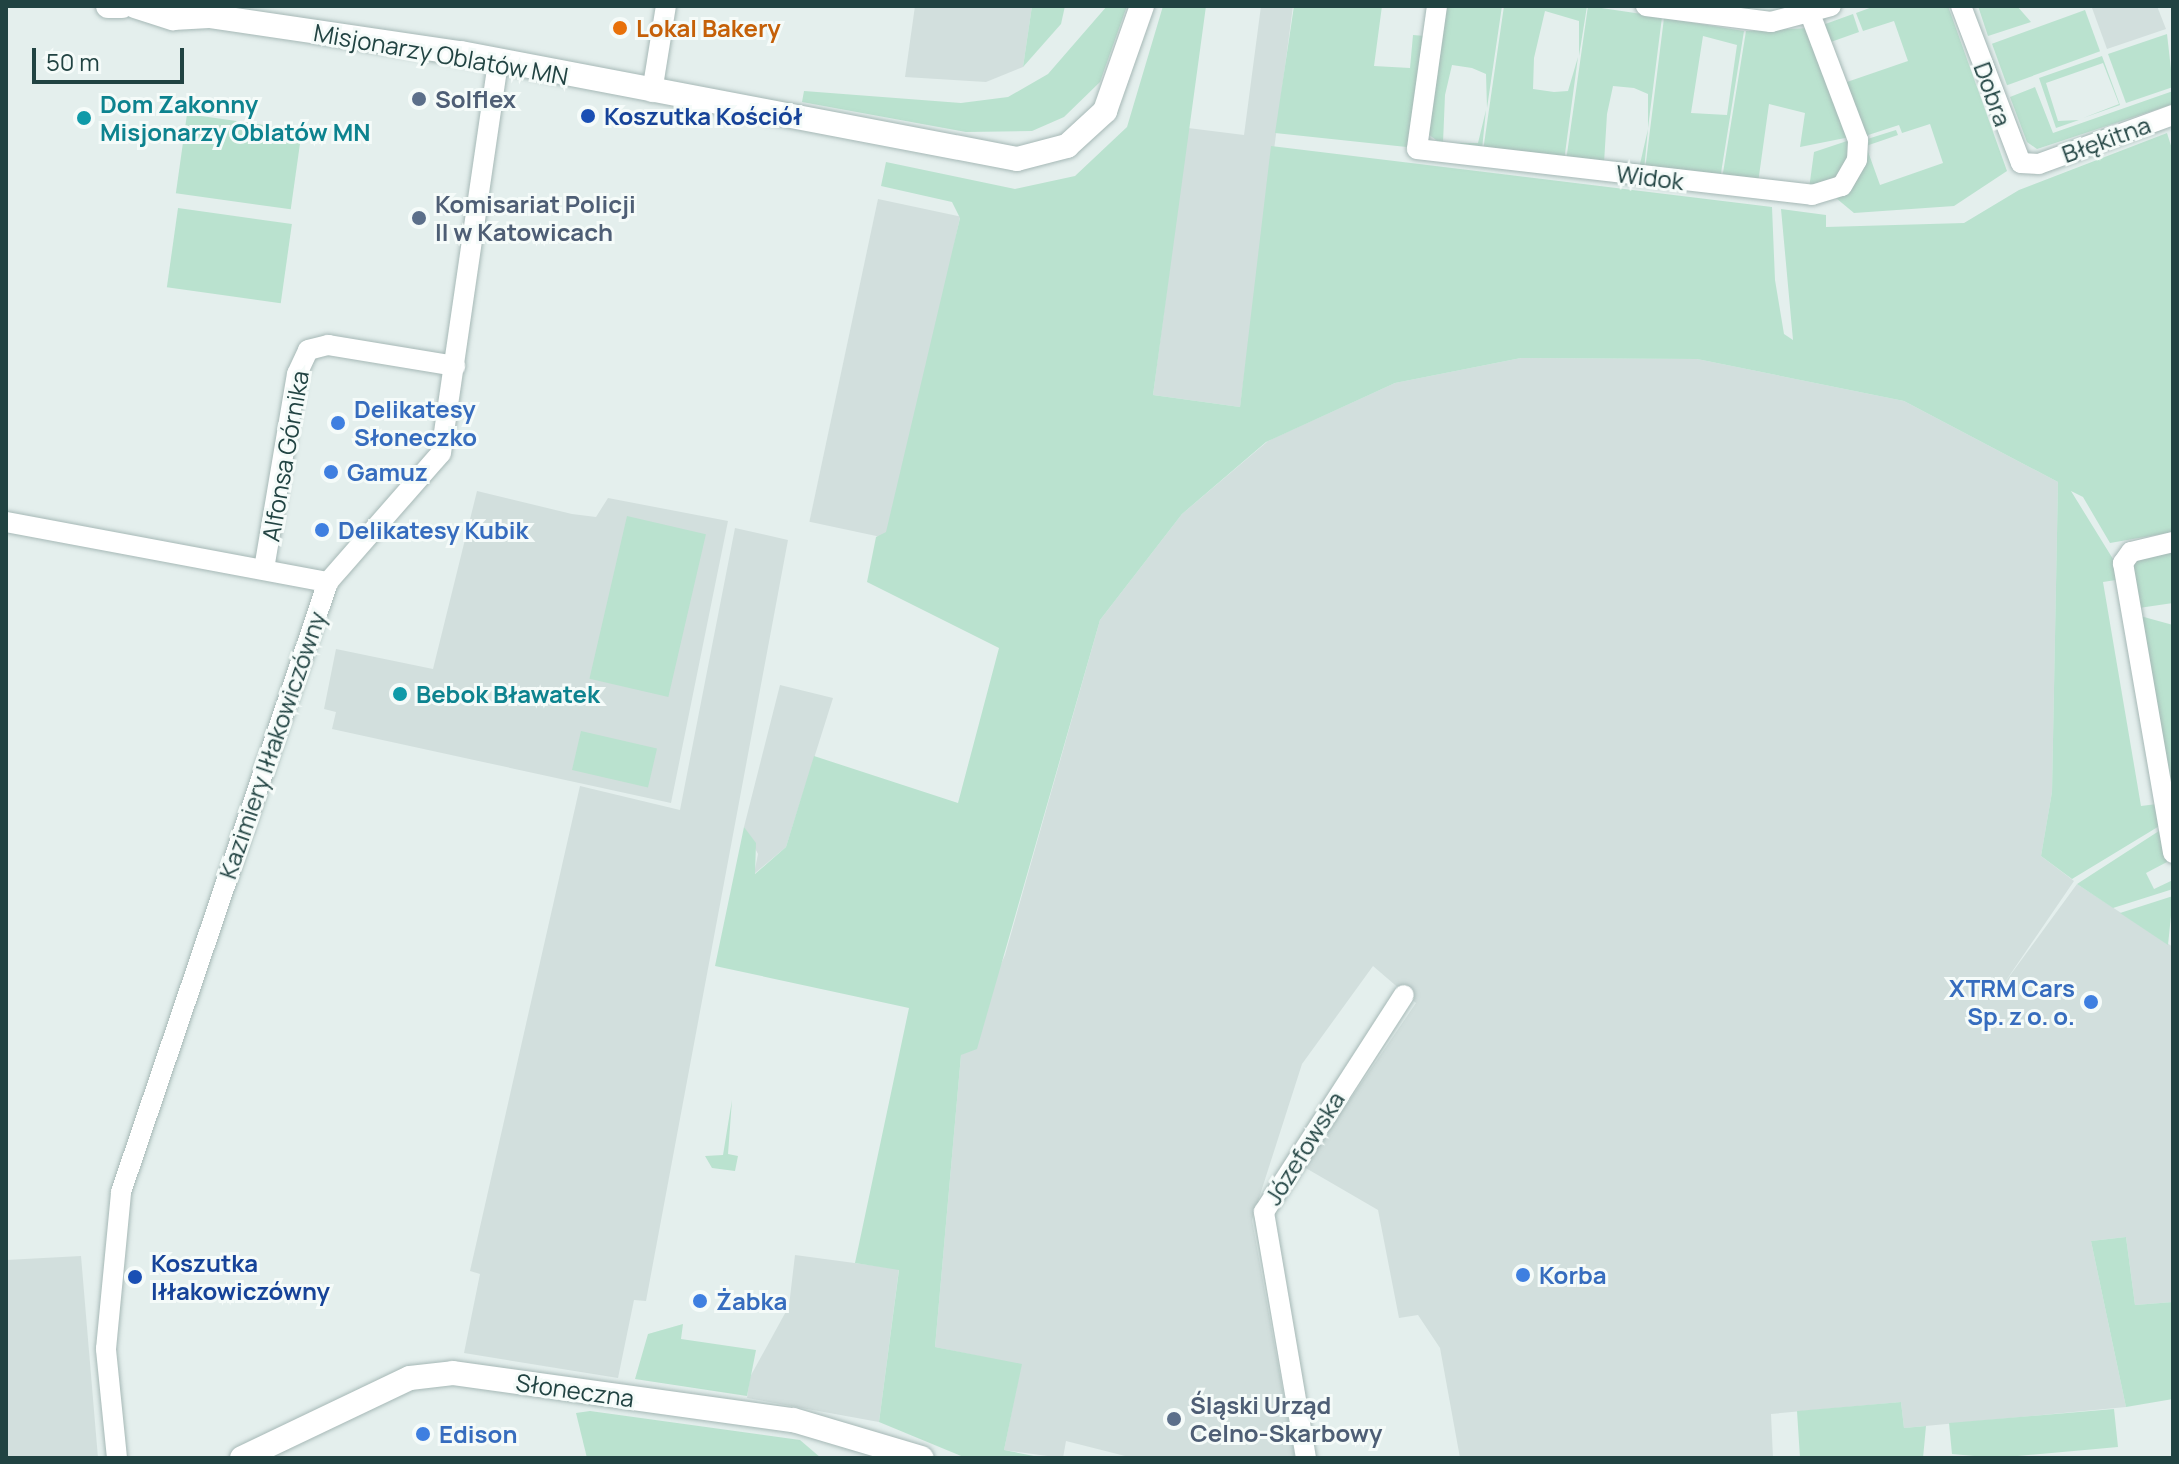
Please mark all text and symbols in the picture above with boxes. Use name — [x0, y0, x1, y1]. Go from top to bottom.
place label: Lokal Bakery — [636, 14, 781, 42]
street label: Misjonarzy Oblatów MN — [312, 17, 570, 91]
marker: Lokal Bakery — [611, 19, 629, 37]
scale bar — [36, 32, 188, 82]
text: 50 m — [46, 45, 100, 78]
street label: Dobra — [1968, 58, 2018, 130]
place label: Solflex — [435, 85, 516, 113]
place label: Dom Zakonny Misjonarzy Oblatów MN — [100, 90, 370, 146]
marker: Solflex — [410, 90, 428, 108]
place label: Koszutka Kościół — [604, 102, 803, 130]
marker: Koszutka Kościół — [579, 107, 597, 125]
marker: Dom Zakonny Misjonarzy Oblatów MN — [75, 109, 93, 127]
street label: Błękitna — [2058, 110, 2154, 168]
street label: Widok — [1615, 159, 1685, 195]
place label: Komisariat Policji II w Katowicach — [435, 190, 636, 246]
marker: Komisariat Policji II w Katowicach — [410, 209, 428, 227]
street label: Alfonsa Górnika — [256, 368, 314, 544]
place label: Delikatesy Słoneczko — [354, 395, 477, 451]
marker: Delikatesy Słoneczko — [329, 414, 347, 432]
place label: Gamuz — [347, 458, 428, 486]
marker: Gamuz — [322, 463, 340, 481]
place label: Delikatesy Kubik — [338, 516, 529, 544]
marker: Delikatesy Kubik — [313, 521, 331, 539]
street label: Kazimiery Iłłakowiczówny — [213, 608, 331, 882]
place label: Bebok Bławatek — [416, 680, 600, 708]
marker: Bebok Bławatek — [391, 685, 409, 703]
place label: XTRM Cars Sp. z o. o. — [1949, 974, 2075, 1030]
marker: XTRM Cars Sp. z o. o. — [2082, 993, 2100, 1011]
street label: Józefowska — [1258, 1086, 1350, 1210]
place label: Koszutka Iłłakowiczówny — [151, 1249, 330, 1305]
place label: Korba — [1539, 1261, 1607, 1289]
marker: Korba — [1514, 1266, 1532, 1284]
marker: Koszutka Iłłakowiczówny — [126, 1268, 144, 1286]
place label: Żabka — [716, 1287, 787, 1315]
marker: Żabka — [691, 1292, 709, 1310]
street label: Słoneczna — [514, 1367, 636, 1413]
place label: Śląski Urząd Celno-Skarbowy — [1190, 1391, 1382, 1447]
marker: Śląski Urząd Celno-Skarbowy — [1165, 1410, 1183, 1428]
place label: Edison — [439, 1420, 517, 1448]
marker: Edison — [414, 1425, 432, 1443]

